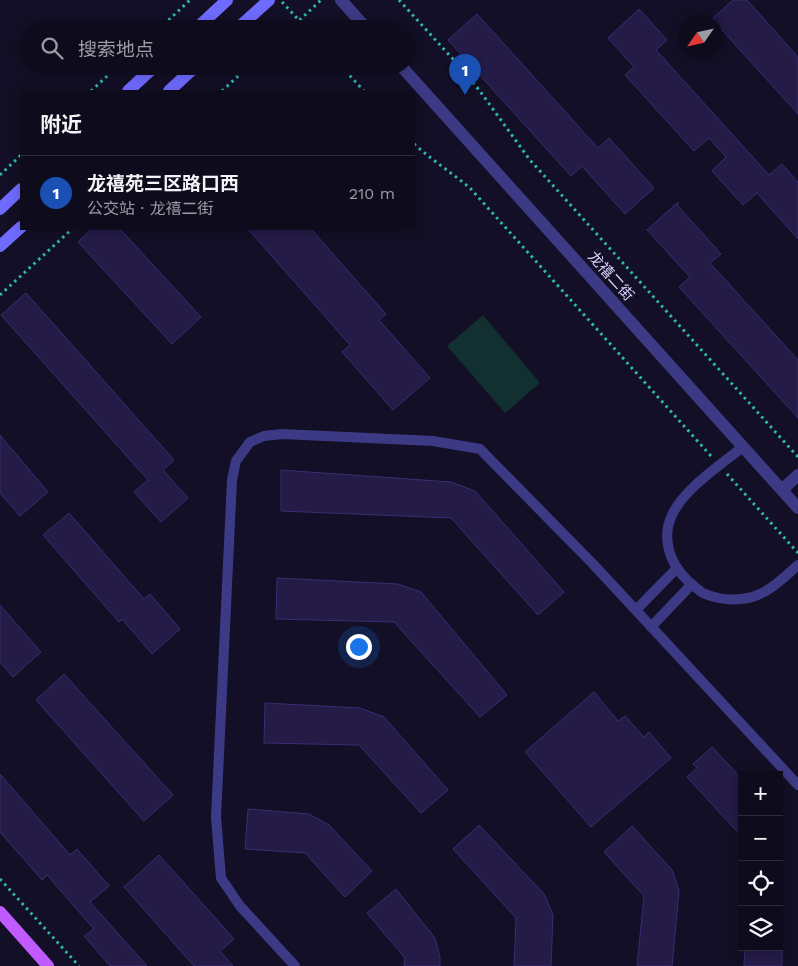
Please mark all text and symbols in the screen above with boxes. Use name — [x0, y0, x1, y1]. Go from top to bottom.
north arrow — [678, 15, 723, 60]
search box — [20, 20, 415, 75]
icon: search — [38, 34, 66, 62]
text: 搜索地点 — [78, 38, 154, 61]
pin: 1 — [449, 54, 481, 95]
text: 附近 — [40, 112, 82, 137]
text: 龙禧苑三区路口西 — [87, 172, 239, 195]
text: 1 — [53, 184, 59, 203]
text: 210 m — [349, 184, 395, 203]
text: 公交站 · 龙禧二街 — [87, 199, 214, 218]
street label: 龙禧二街 — [584, 248, 638, 304]
your location — [346, 634, 372, 660]
map controls — [738, 771, 783, 951]
button: + — [738, 771, 783, 816]
button: − — [738, 816, 783, 861]
button: locate — [738, 861, 783, 906]
button: layers — [738, 906, 783, 951]

